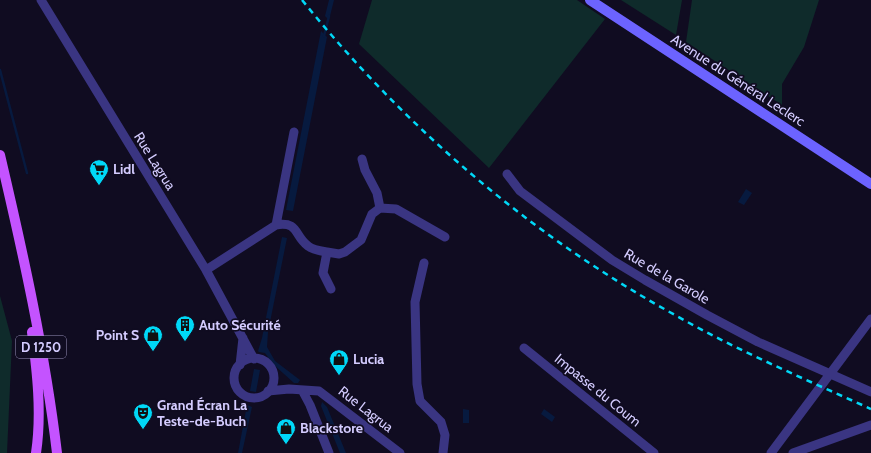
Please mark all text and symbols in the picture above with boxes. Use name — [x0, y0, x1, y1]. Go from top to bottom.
street label: Avenue du Général Leclerc — [668, 30, 808, 130]
street label: Rue Lagrua — [130, 129, 180, 194]
supermarket icon: Lidl — [88, 158, 110, 186]
place label: Lidl — [113, 160, 135, 178]
street label: Rue de la Garole — [621, 244, 713, 308]
building icon: Auto Sécurité — [174, 314, 196, 342]
place label: Auto Sécurité — [199, 316, 281, 334]
shop icon: Point S — [142, 324, 164, 352]
place label: Point S — [96, 326, 139, 344]
road number: D 1250 — [16, 336, 66, 358]
shop icon: Lucia — [328, 348, 350, 376]
place label: Lucia — [353, 350, 384, 368]
street label: Impasse du Coum — [551, 350, 645, 430]
street label: Rue Lagrua — [335, 382, 397, 436]
place label: Grand Écran La Teste-de-Buch — [157, 396, 247, 430]
theatre icon: Grand Écran La Teste-de-Buch — [132, 402, 154, 430]
shop icon: Blackstore — [275, 417, 297, 445]
place label: Blackstore — [300, 419, 363, 437]

